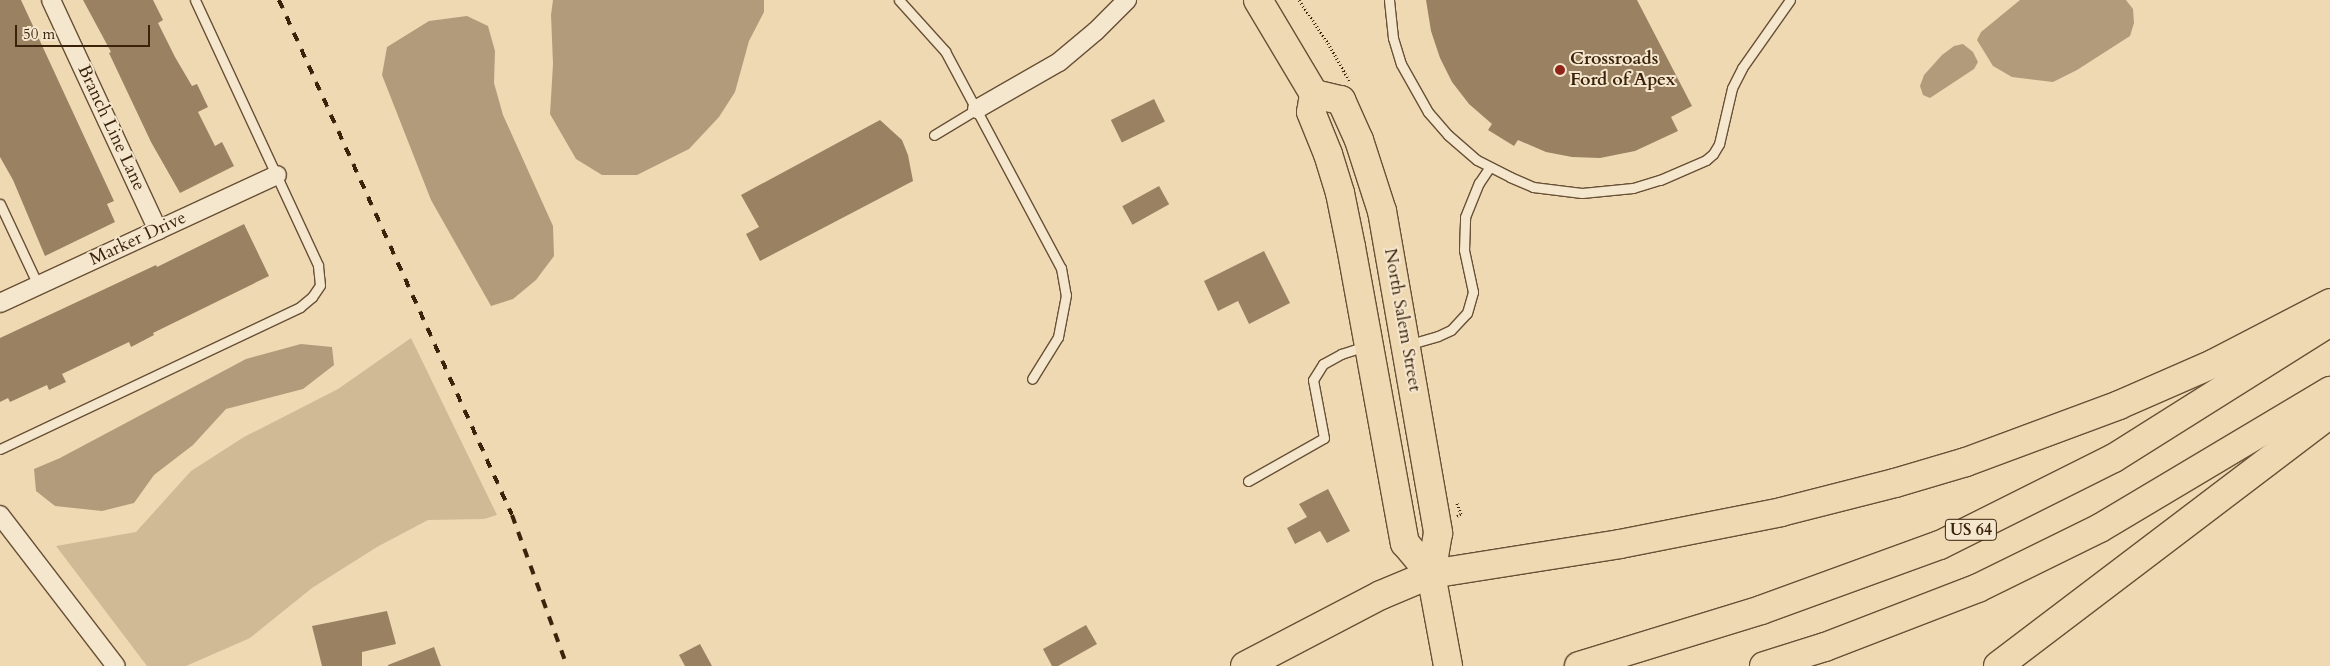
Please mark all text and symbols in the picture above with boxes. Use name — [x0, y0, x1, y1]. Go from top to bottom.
scale bar — [18, 15, 152, 47]
text: 50 m — [23, 24, 55, 44]
place label: Crossroads Ford of Apex — [1570, 49, 1675, 92]
street label: Branch Line Lane — [72, 62, 150, 194]
marker: Crossroads Ford of Apex — [1554, 64, 1566, 76]
street label: Marker Drive — [86, 207, 190, 271]
street label: North Salem Street — [1379, 247, 1425, 393]
road number: US 64 — [1945, 516, 1997, 544]

